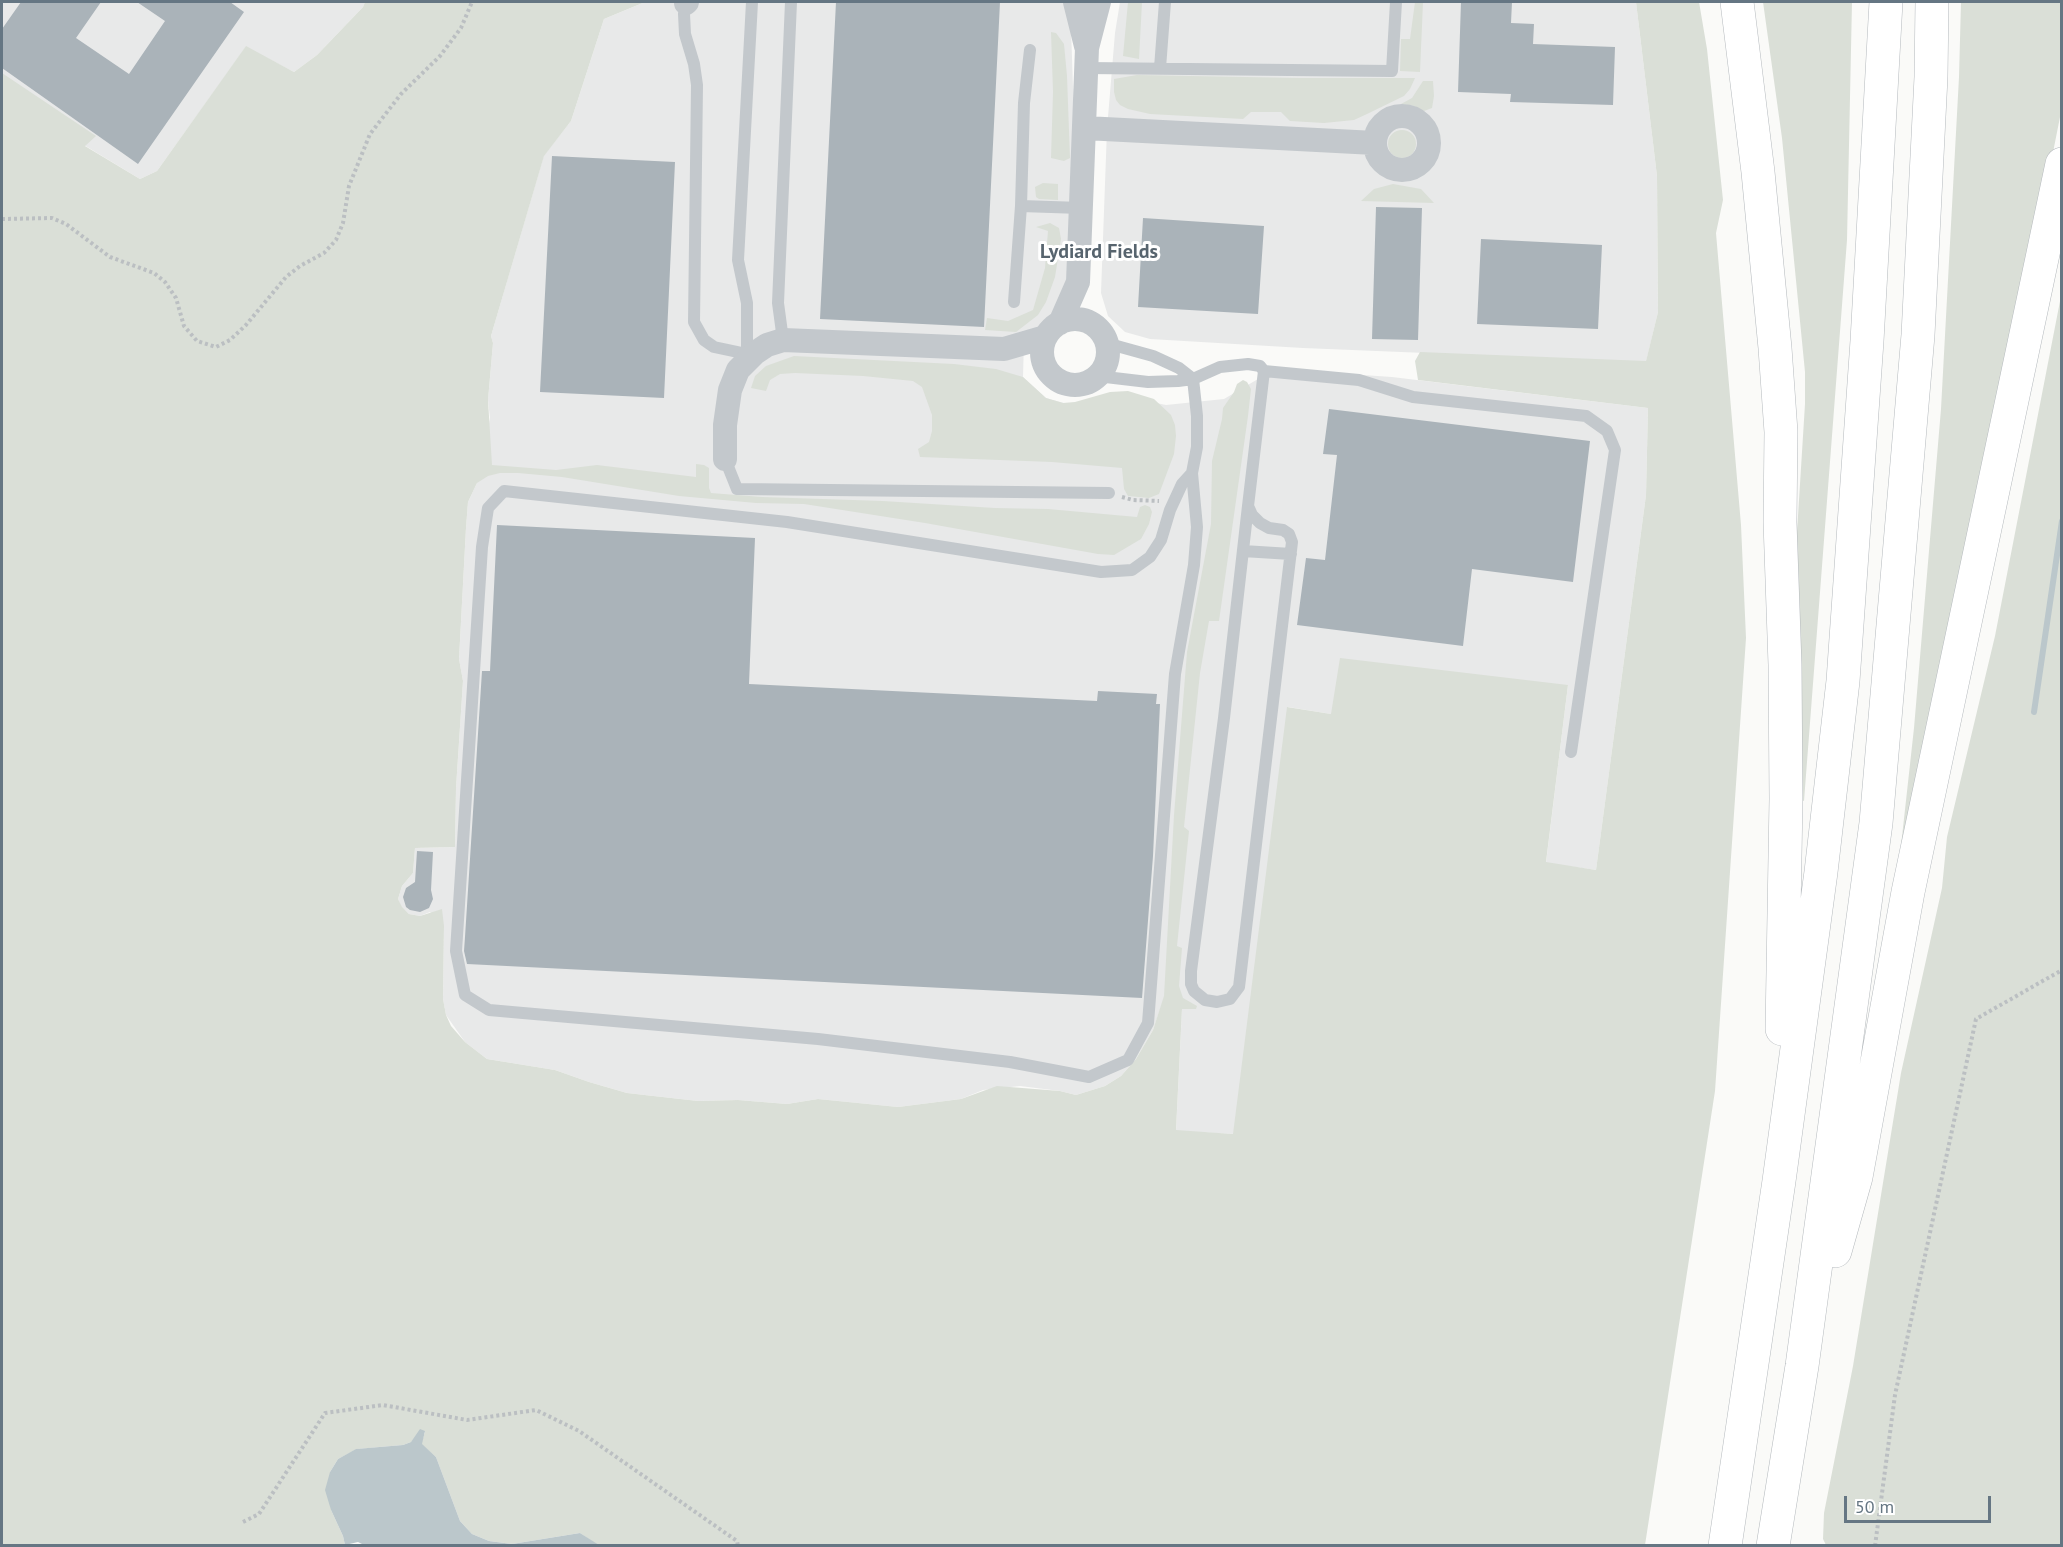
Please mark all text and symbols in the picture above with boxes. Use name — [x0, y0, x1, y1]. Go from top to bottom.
district label: Lydiard Fields — [1040, 240, 1158, 264]
scale bar — [1847, 1484, 1994, 1522]
text: 50 m — [1855, 1495, 1894, 1518]

